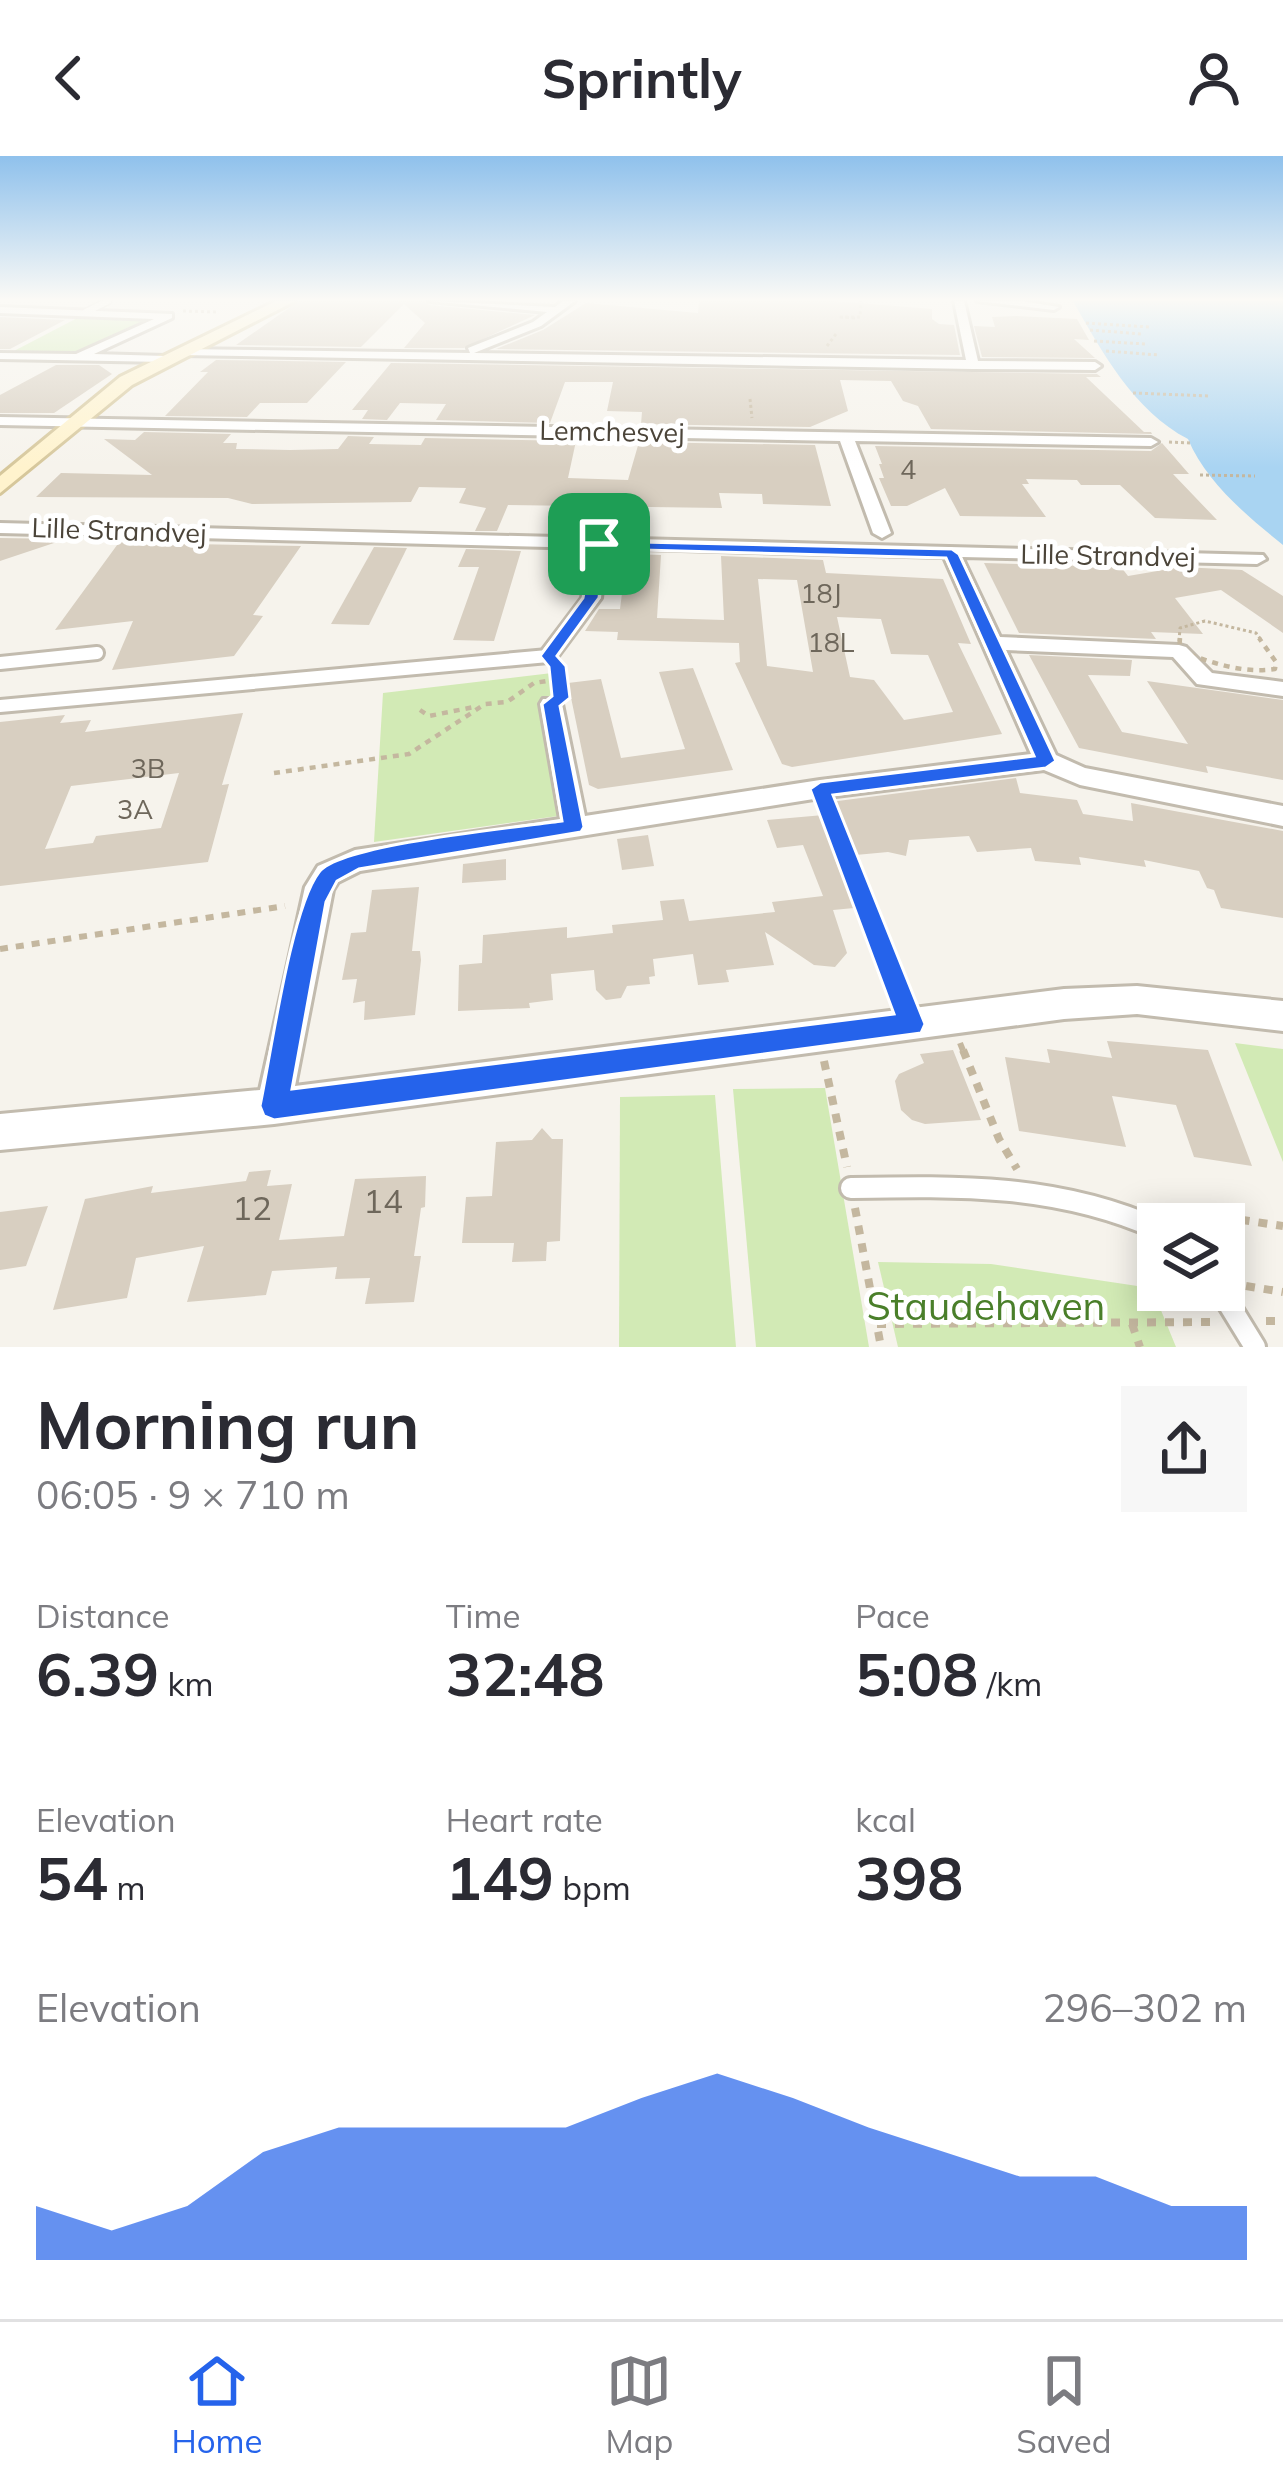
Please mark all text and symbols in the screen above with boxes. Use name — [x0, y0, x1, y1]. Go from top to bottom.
text: Sprintly — [541, 44, 742, 112]
icon: back — [36, 45, 102, 111]
icon: person — [1181, 45, 1247, 111]
street label: Lemchesvej — [539, 413, 685, 449]
house number: 4 — [900, 452, 916, 486]
pin — [548, 493, 650, 595]
street label: Lille Strandvej — [31, 510, 207, 550]
icon: arrive — [566, 511, 632, 577]
street label: Lille Strandvej — [1020, 536, 1196, 574]
house number: 18J — [800, 576, 842, 610]
house number: 18L — [807, 625, 855, 659]
house number: 3B — [131, 751, 165, 785]
house number: 3A — [117, 792, 153, 826]
house number: 14 — [363, 1180, 403, 1221]
house number: 12 — [232, 1187, 272, 1228]
map controls — [1137, 1203, 1245, 1311]
button: layers — [1137, 1203, 1245, 1311]
park label: Staudehaven — [867, 1281, 1105, 1330]
text: Morning run — [36, 1383, 419, 1466]
button: share — [1121, 1386, 1247, 1512]
text: 06:05 · 9 × 710 m — [36, 1470, 350, 1519]
text: Distance — [36, 1595, 169, 1636]
text: Time — [446, 1595, 520, 1636]
text: Pace — [855, 1595, 930, 1636]
text: 6.39 — [36, 1636, 159, 1711]
text: 32:48 — [446, 1636, 605, 1711]
text: 5:08 — [855, 1636, 978, 1711]
text: km — [159, 1663, 213, 1704]
text: /km — [978, 1663, 1042, 1704]
text: Elevation — [36, 1799, 176, 1840]
text: Heart rate — [446, 1799, 603, 1840]
text: kcal — [855, 1799, 916, 1840]
text: 54 — [36, 1840, 108, 1915]
text: 149 — [446, 1840, 554, 1915]
text: 398 — [855, 1840, 963, 1915]
text: m — [108, 1867, 146, 1908]
text: bpm — [554, 1867, 631, 1908]
text: Elevation — [36, 1983, 201, 2032]
text: 296–302 m — [1042, 1983, 1247, 2032]
tab: Home — [171, 2348, 263, 2461]
tab: Map — [605, 2348, 673, 2461]
tab: Saved — [1016, 2348, 1112, 2461]

